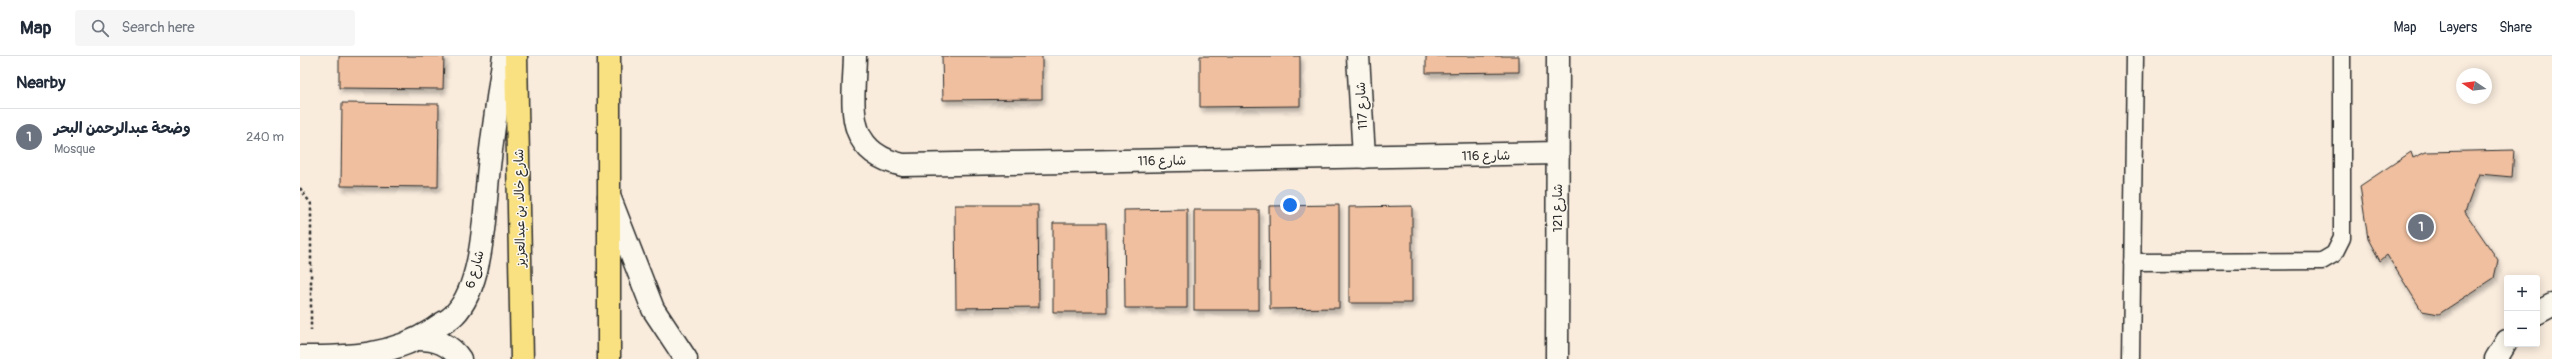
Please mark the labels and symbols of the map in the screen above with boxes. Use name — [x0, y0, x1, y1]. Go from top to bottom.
north arrow — [2456, 68, 2492, 104]
street label: شارع 117 — [1353, 82, 1372, 130]
street label: شارع 116 — [1462, 148, 1511, 165]
street label: شارع خالد بن عبدالعزيز — [511, 149, 530, 268]
street label: شارع 116 — [1138, 153, 1187, 170]
street label: شارع 121 — [1550, 184, 1567, 232]
your location — [1280, 195, 1300, 215]
pin: 1 — [2408, 212, 2434, 242]
street label: شارع 6 — [462, 249, 489, 290]

